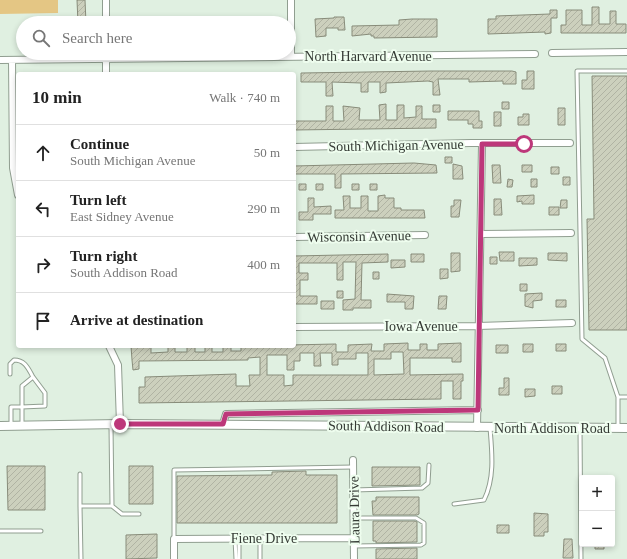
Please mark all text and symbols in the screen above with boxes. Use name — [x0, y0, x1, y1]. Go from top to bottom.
search box — [16, 16, 296, 60]
icon: search — [30, 27, 52, 49]
text: Search here — [62, 30, 132, 46]
street label: North Harvard Avenue — [304, 49, 432, 64]
text: 10 min — [32, 88, 82, 107]
text: Walk · 740 m — [209, 90, 280, 105]
route start — [515, 135, 533, 153]
text: Continue — [70, 136, 129, 152]
street label: South Michigan Avenue — [328, 137, 464, 154]
icon: ahead — [32, 142, 54, 164]
text: 50 m — [254, 145, 280, 160]
text: South Michigan Avenue — [70, 153, 195, 168]
text: Turn left — [70, 192, 127, 208]
icon: left — [32, 198, 54, 220]
text: 290 m — [247, 201, 280, 216]
text: East Sidney Avenue — [70, 209, 174, 224]
street label: Wisconsin Avenue — [307, 228, 411, 245]
text: Turn right — [70, 248, 137, 264]
icon: right — [32, 254, 54, 276]
text: 400 m — [247, 257, 280, 272]
text: South Addison Road — [70, 265, 178, 280]
icon: arrive — [32, 310, 54, 332]
text: Arrive at destination — [70, 312, 203, 328]
street label: Iowa Avenue — [384, 319, 458, 334]
route end — [111, 415, 129, 433]
street label: South Addison Road — [328, 418, 444, 435]
street label: North Addison Road — [494, 421, 610, 436]
map controls — [579, 475, 615, 547]
button: + — [579, 475, 615, 511]
street label: Laura Drive — [346, 476, 363, 544]
button: − — [579, 511, 615, 547]
street label: Fiene Drive — [231, 531, 297, 546]

